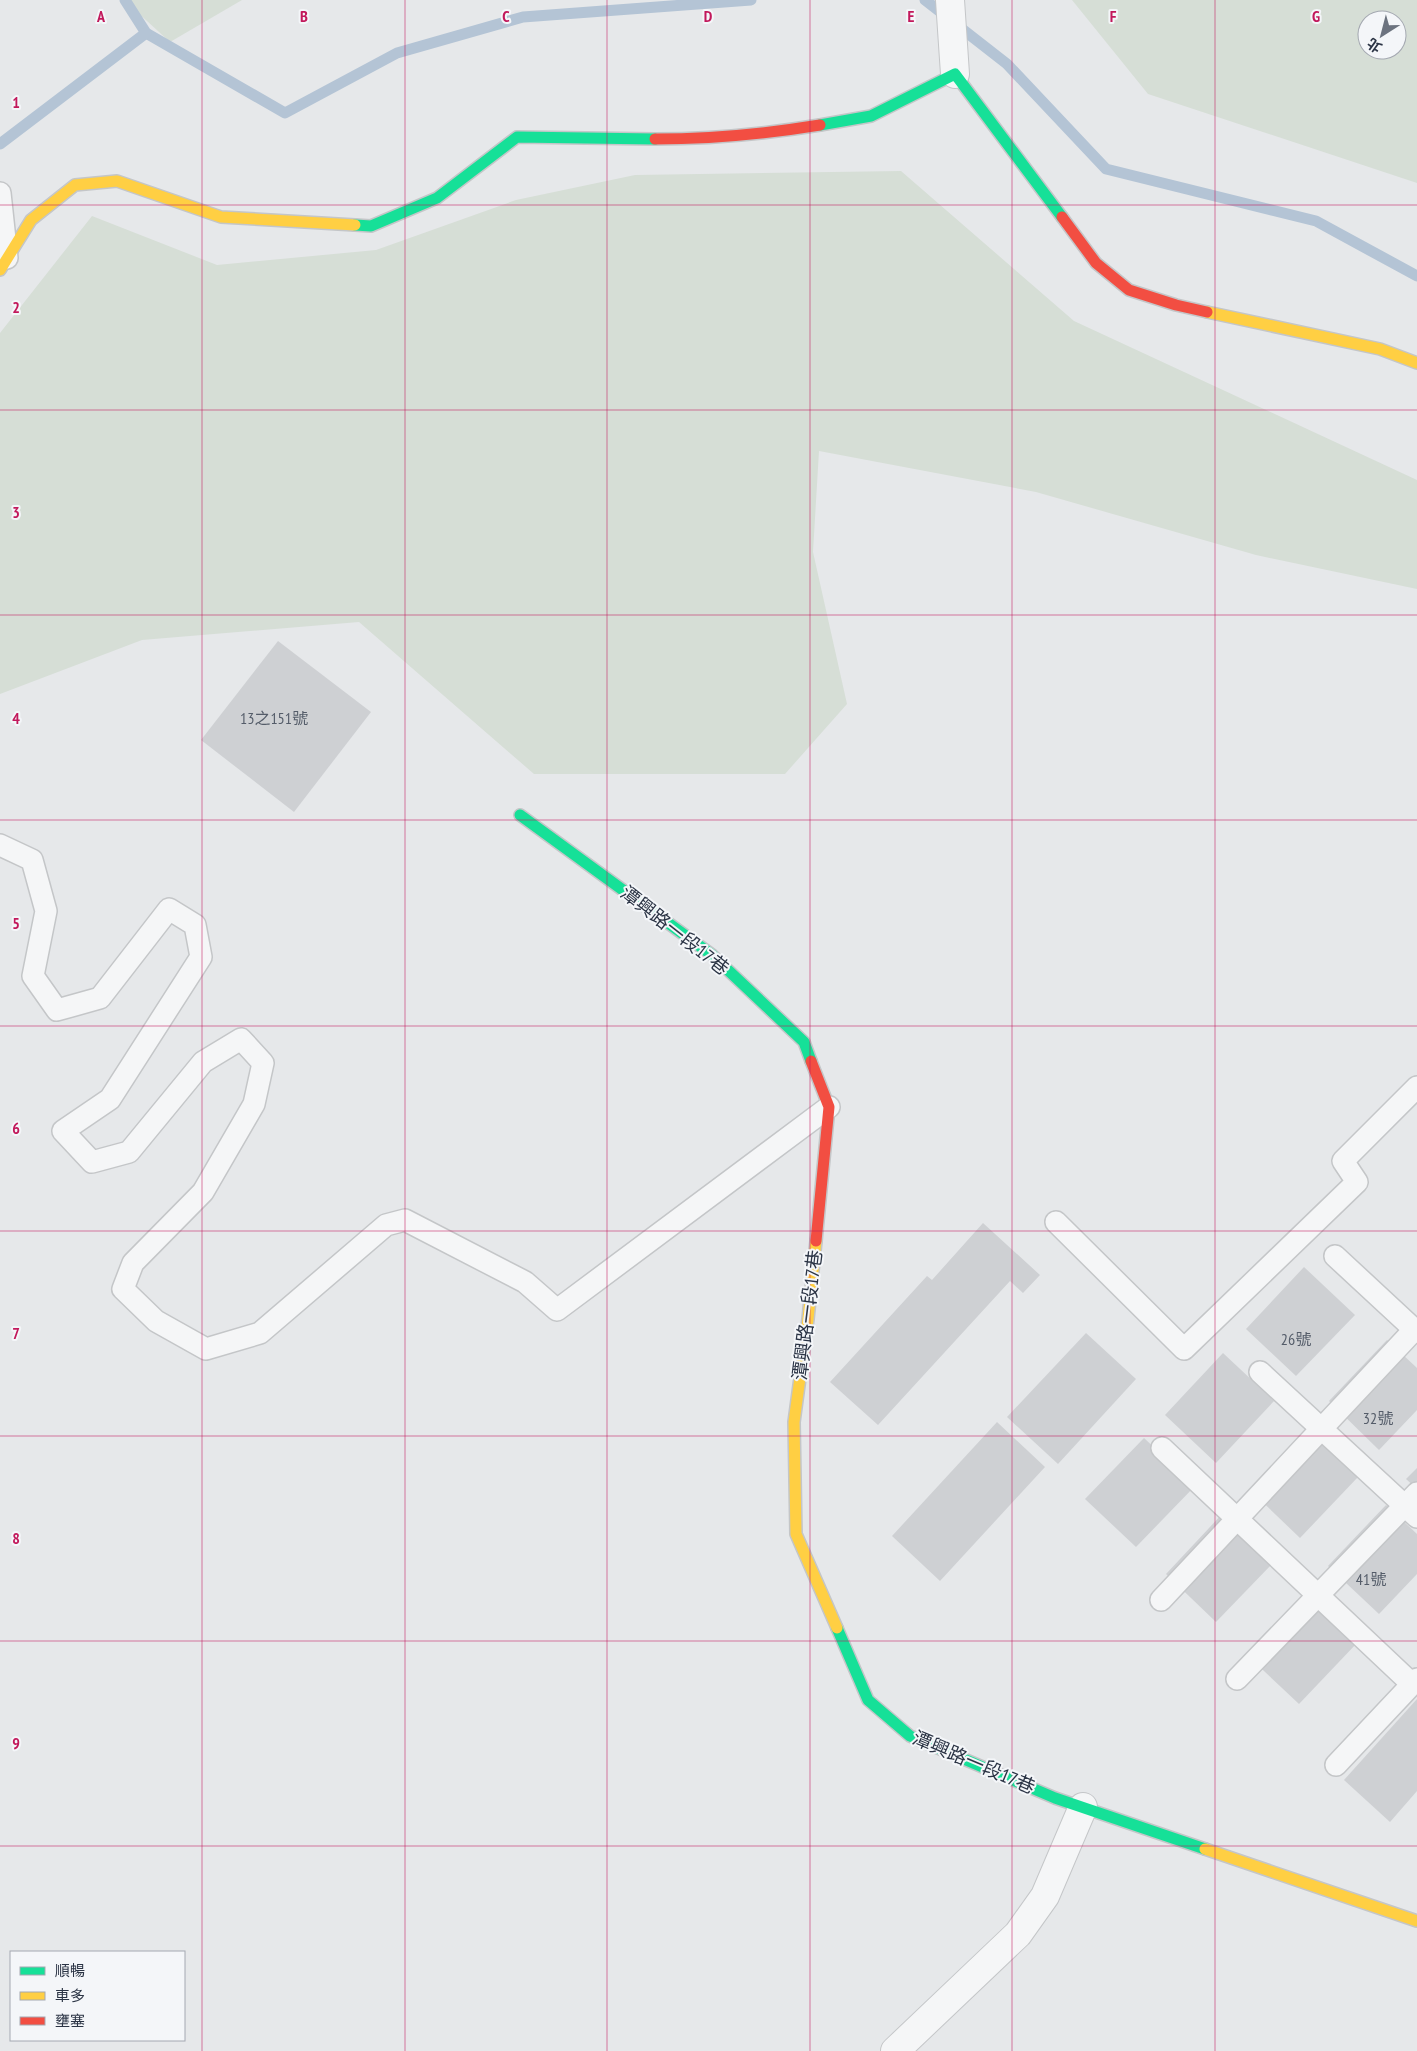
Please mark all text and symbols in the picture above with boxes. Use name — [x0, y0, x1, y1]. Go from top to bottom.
text: A — [96, 6, 106, 26]
text: B — [300, 6, 308, 26]
text: C — [502, 6, 510, 26]
text: D — [704, 6, 713, 26]
text: E — [908, 6, 915, 26]
text: F — [1110, 6, 1117, 26]
text: G — [1312, 6, 1320, 26]
north arrow — [1357, 10, 1407, 60]
text: 北 — [1363, 34, 1385, 57]
text: 1 — [12, 92, 20, 112]
text: 2 — [12, 297, 20, 317]
text: 3 — [12, 502, 20, 522]
text: 4 — [12, 708, 20, 728]
house number: 13之151號 — [240, 708, 308, 728]
street label: 潭興路一段17巷 — [616, 880, 734, 980]
text: 5 — [12, 913, 20, 933]
text: 6 — [12, 1118, 20, 1138]
street label: 潭興路一段17巷 — [787, 1248, 827, 1382]
text: 7 — [12, 1323, 20, 1343]
house number: 26號 — [1281, 1329, 1311, 1349]
house number: 32號 — [1363, 1408, 1393, 1428]
text: 8 — [12, 1528, 20, 1548]
house number: 41號 — [1356, 1569, 1386, 1589]
street label: 潭興路一段17巷 — [909, 1725, 1039, 1799]
text: 9 — [12, 1733, 20, 1753]
legend — [10, 1951, 185, 2041]
text: 順暢 — [55, 1961, 85, 1980]
text: 車多 — [55, 1986, 85, 2005]
text: 壅塞 — [55, 2011, 85, 2030]

